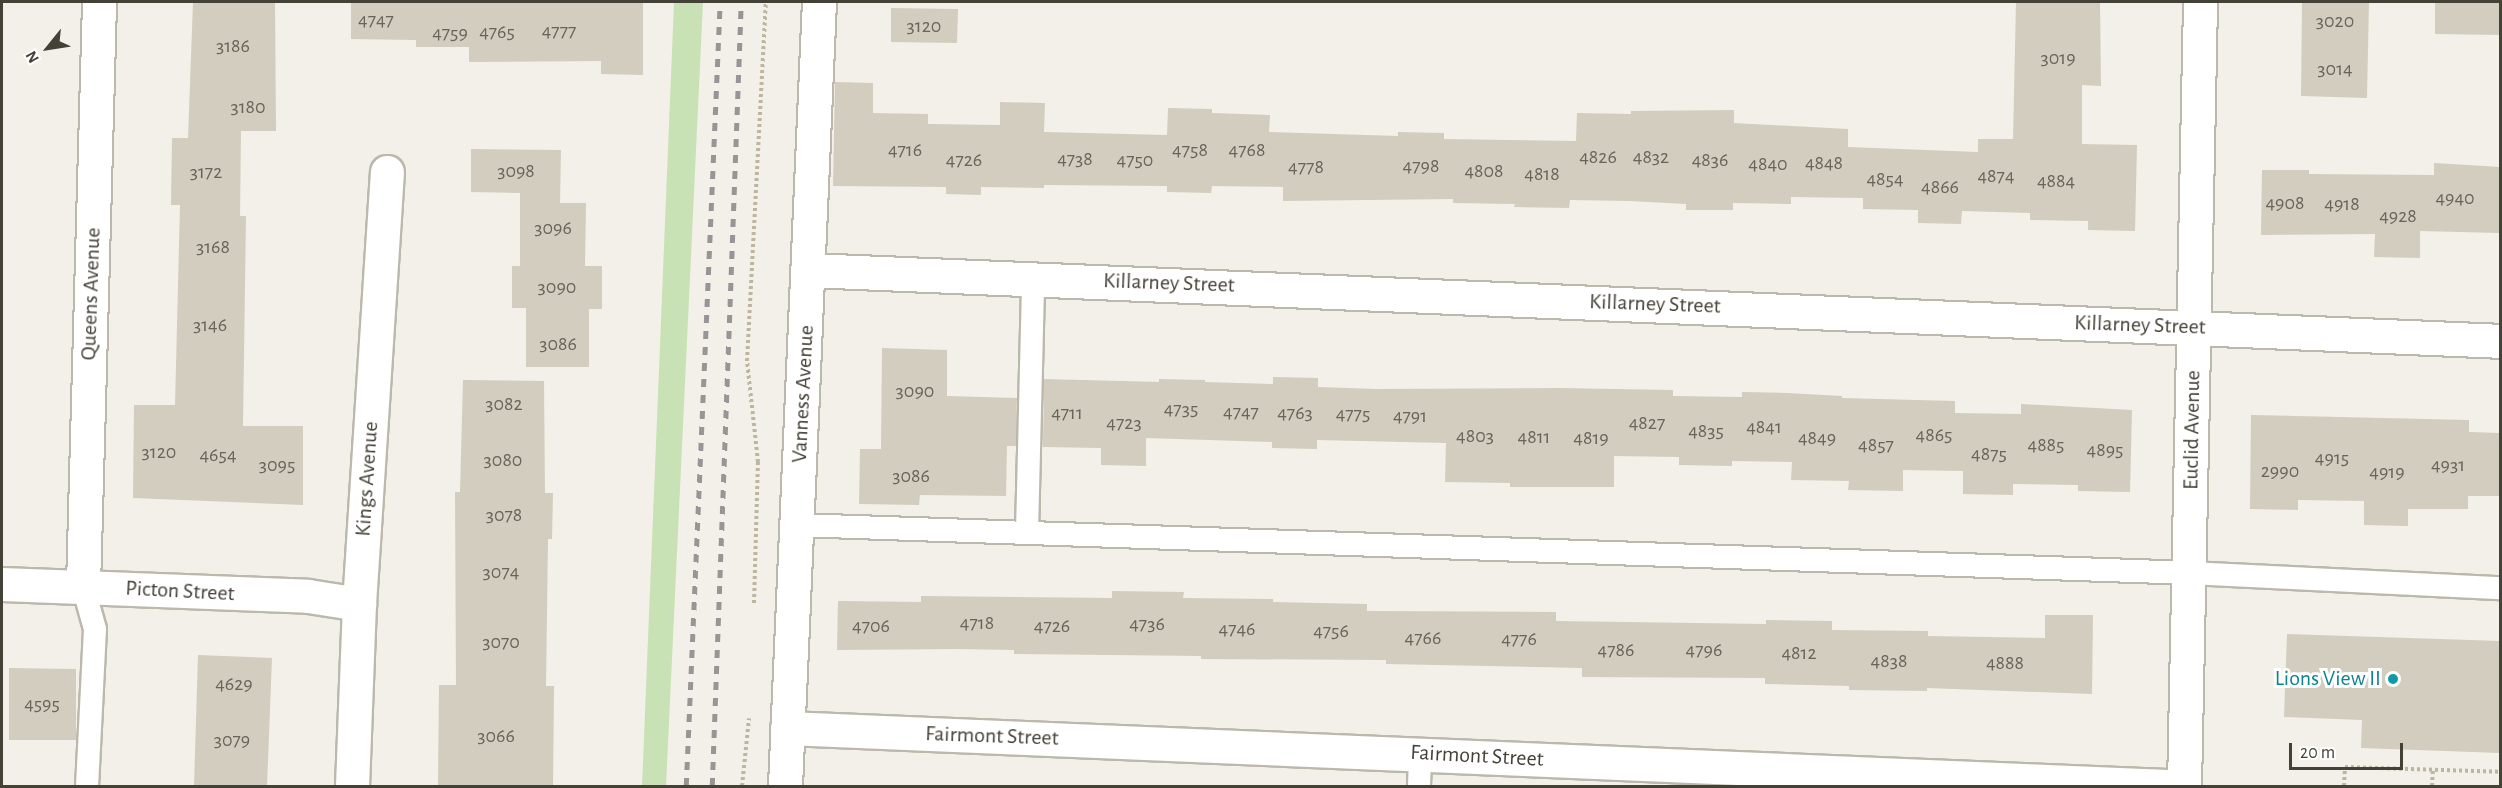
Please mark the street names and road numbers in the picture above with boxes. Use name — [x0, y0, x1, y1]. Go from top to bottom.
street label: Queens Avenue — [75, 227, 107, 361]
street label: Killarney Street — [1103, 268, 1235, 298]
street label: Killarney Street — [1589, 289, 1721, 319]
street label: Killarney Street — [2074, 310, 2206, 340]
street label: Vanness Avenue — [786, 324, 820, 464]
street label: Euclid Avenue — [2178, 370, 2206, 490]
street label: Kings Avenue — [350, 421, 384, 537]
street label: Picton Street — [125, 575, 235, 607]
street label: Fairmont Street — [925, 720, 1059, 752]
street label: Fairmont Street — [1410, 739, 1544, 773]

